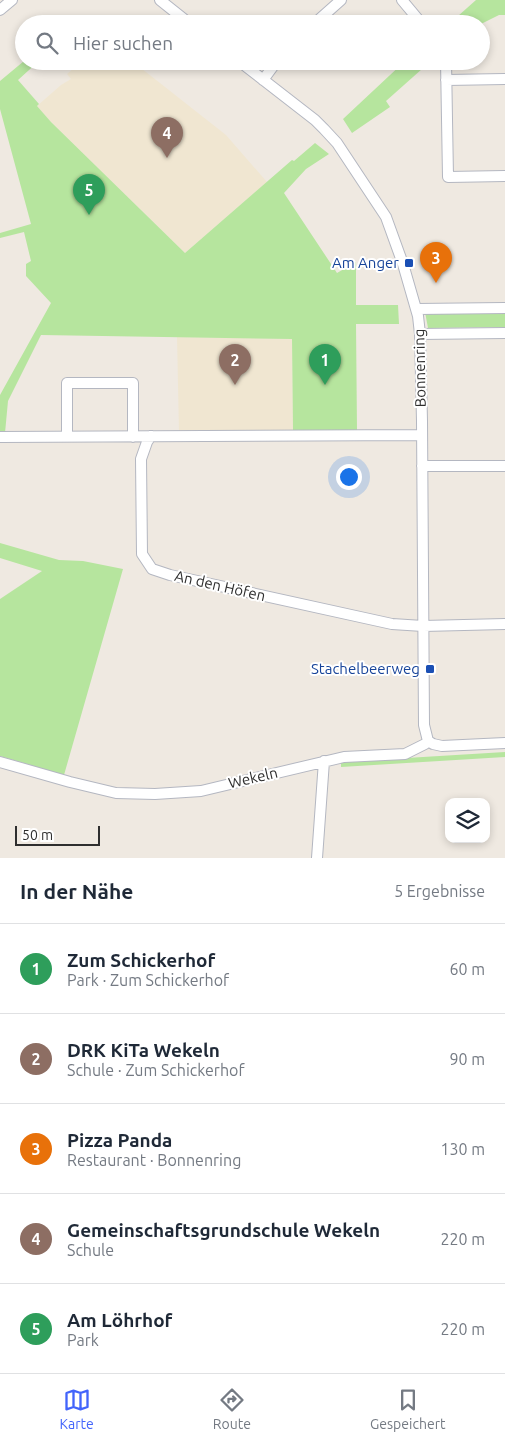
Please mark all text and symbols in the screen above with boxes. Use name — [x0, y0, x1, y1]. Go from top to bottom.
search box — [15, 15, 490, 70]
icon: search — [33, 29, 61, 57]
text: Hier suchen — [73, 32, 173, 54]
pin: 4 — [151, 117, 183, 158]
pin: 5 — [73, 174, 105, 215]
pin: 3 — [420, 242, 452, 283]
place label: Am Anger — [332, 254, 399, 271]
marker: Am Anger — [403, 257, 415, 269]
street label: Bonnenring — [410, 328, 429, 408]
pin: 2 — [219, 344, 251, 385]
pin: 1 — [309, 344, 341, 385]
your location — [336, 464, 362, 490]
street label: An den Höfen — [173, 567, 267, 604]
place label: Stachelbeerweg — [311, 660, 420, 677]
marker: Stachelbeerweg — [424, 663, 436, 675]
street label: Wekeln — [227, 764, 279, 791]
map controls — [445, 798, 490, 843]
button: layers — [445, 798, 490, 843]
scale bar — [15, 823, 100, 846]
text: 50 m — [22, 827, 53, 843]
text: In der Nähe — [20, 879, 133, 903]
text: 5 Ergebnisse — [394, 882, 485, 900]
text: Zum Schickerhof — [67, 949, 215, 971]
text: 1 — [31, 960, 41, 978]
text: 60 m — [449, 960, 485, 978]
text: Park · Zum Schickerhof — [67, 971, 229, 989]
text: DRK KiTa Wekeln — [67, 1039, 220, 1061]
text: 2 — [31, 1050, 41, 1068]
text: 90 m — [449, 1050, 485, 1068]
text: Schule · Zum Schickerhof — [67, 1061, 245, 1079]
text: Pizza Panda — [67, 1129, 172, 1151]
text: 3 — [31, 1140, 41, 1158]
text: 130 m — [440, 1140, 485, 1158]
text: Restaurant · Bonnenring — [67, 1151, 241, 1169]
text: Gemeinschaftsgrundschule Wekeln — [67, 1219, 380, 1241]
text: 4 — [31, 1230, 41, 1248]
text: 220 m — [440, 1230, 485, 1248]
text: Schule — [67, 1241, 114, 1259]
text: Am Löhrhof — [67, 1309, 172, 1331]
text: 5 — [31, 1320, 41, 1338]
text: 220 m — [440, 1320, 485, 1338]
text: Park — [67, 1331, 99, 1349]
tab: Karte — [60, 1386, 94, 1432]
tab: Route — [213, 1386, 251, 1432]
tab: Gespeichert — [370, 1386, 445, 1432]

